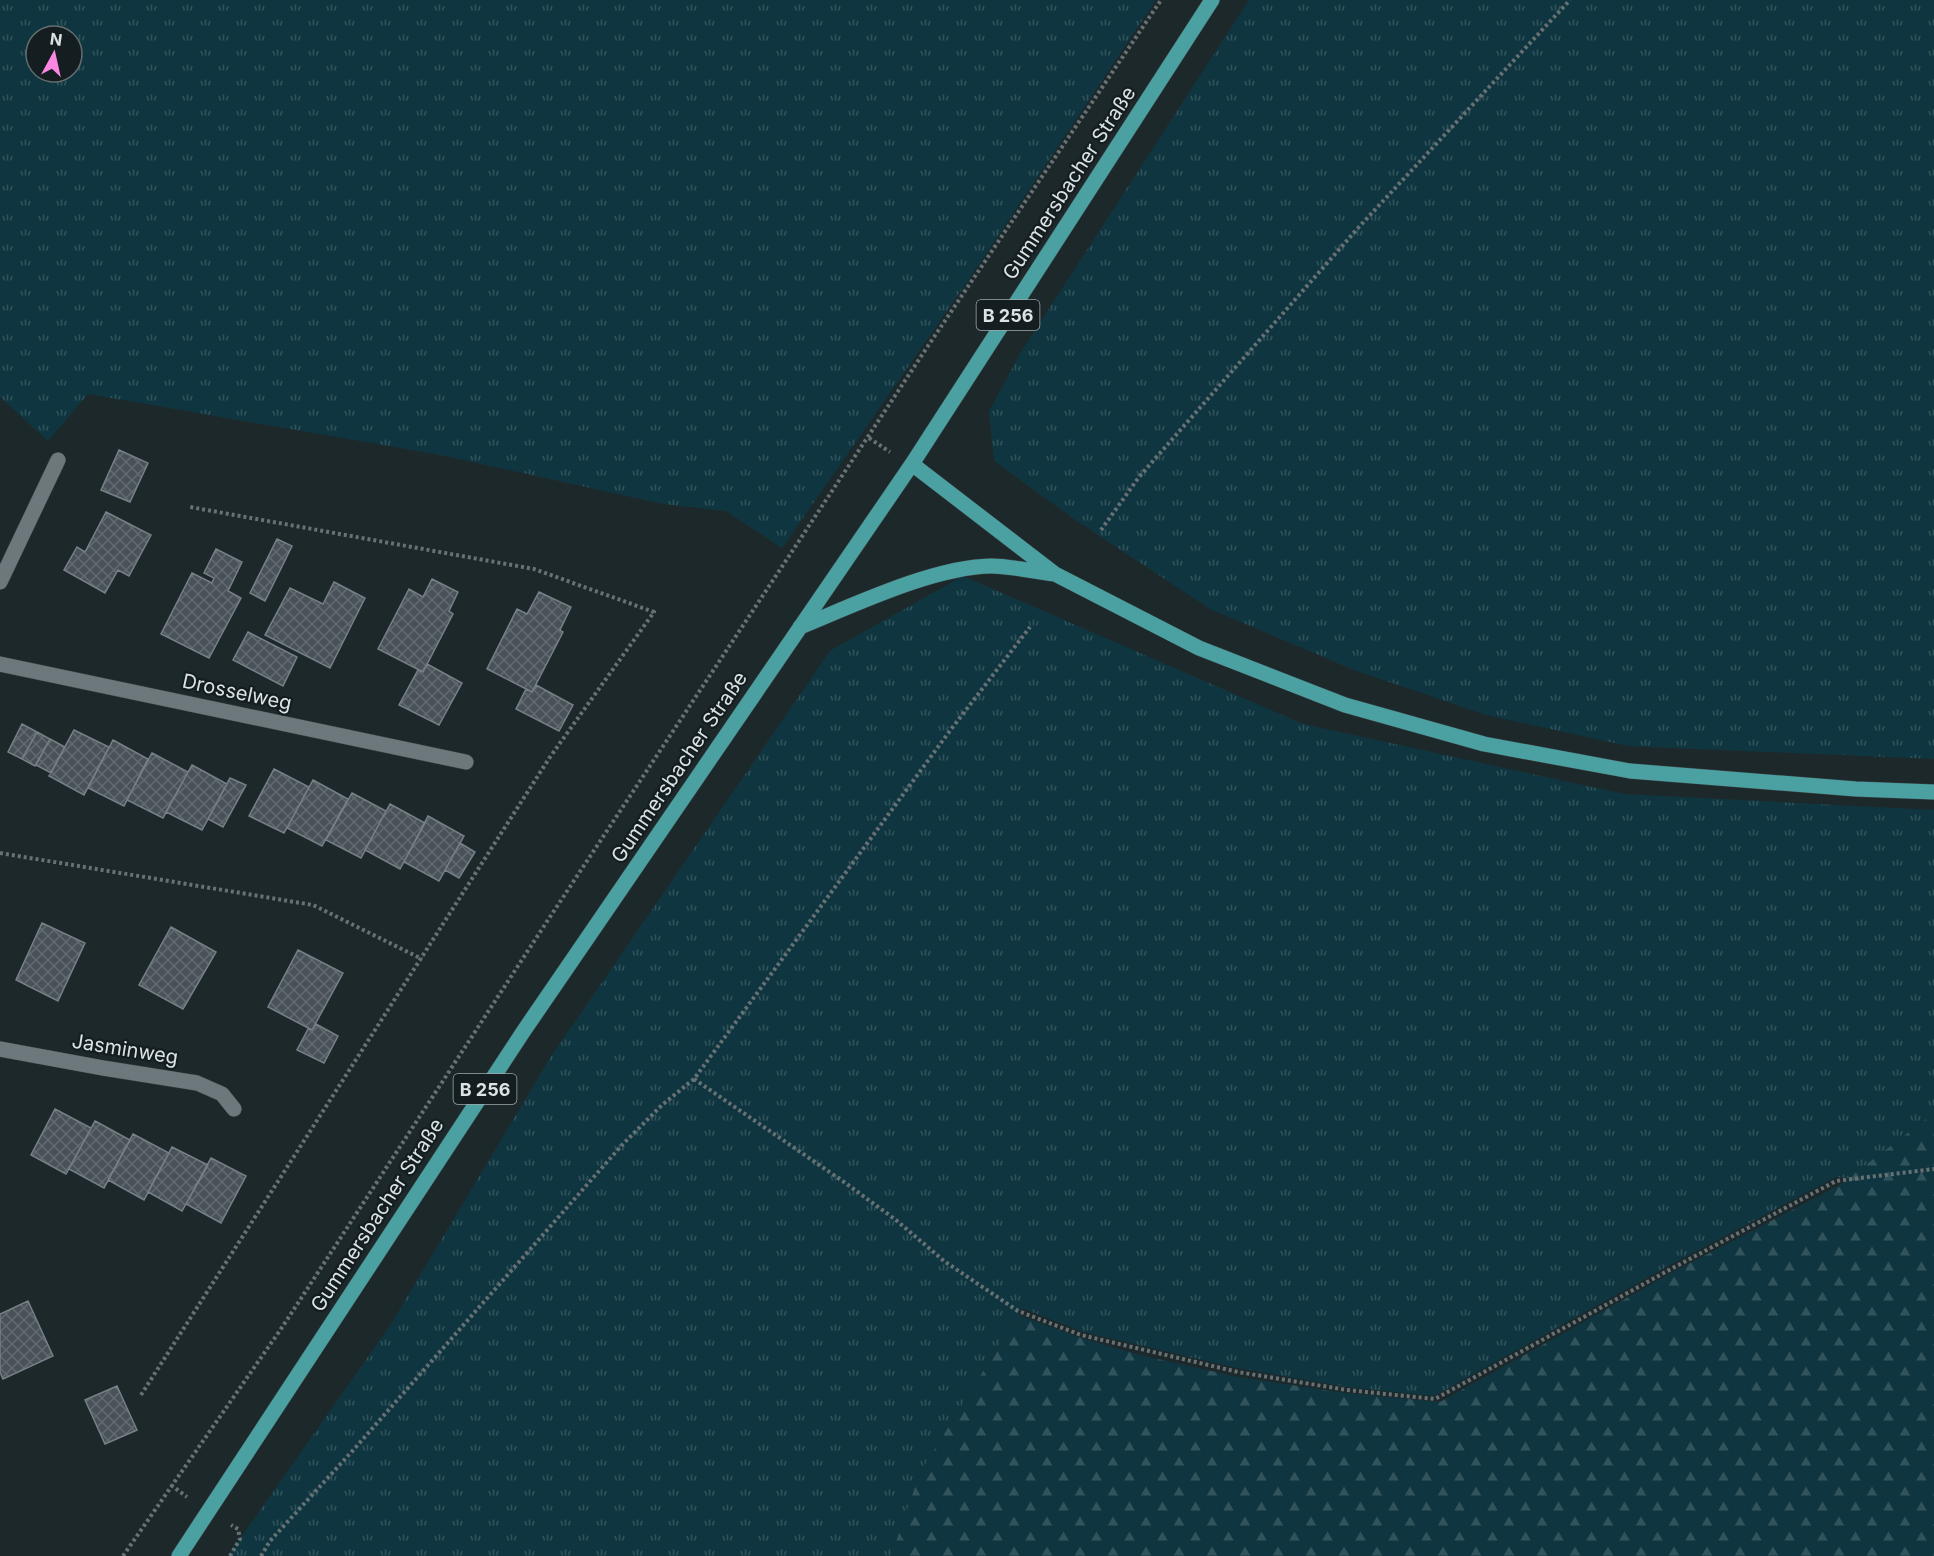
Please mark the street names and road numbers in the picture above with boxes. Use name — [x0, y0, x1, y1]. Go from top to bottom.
street label: Gummersbacher Straße — [998, 82, 1140, 284]
road number: B 256 — [976, 300, 1040, 330]
street label: Gummersbacher Straße — [606, 667, 752, 867]
street label: Drosselweg — [180, 669, 294, 715]
street label: Jasminweg — [70, 1029, 180, 1069]
road number: B 256 — [454, 1074, 516, 1104]
street label: Gummersbacher Straße — [306, 1114, 448, 1316]

